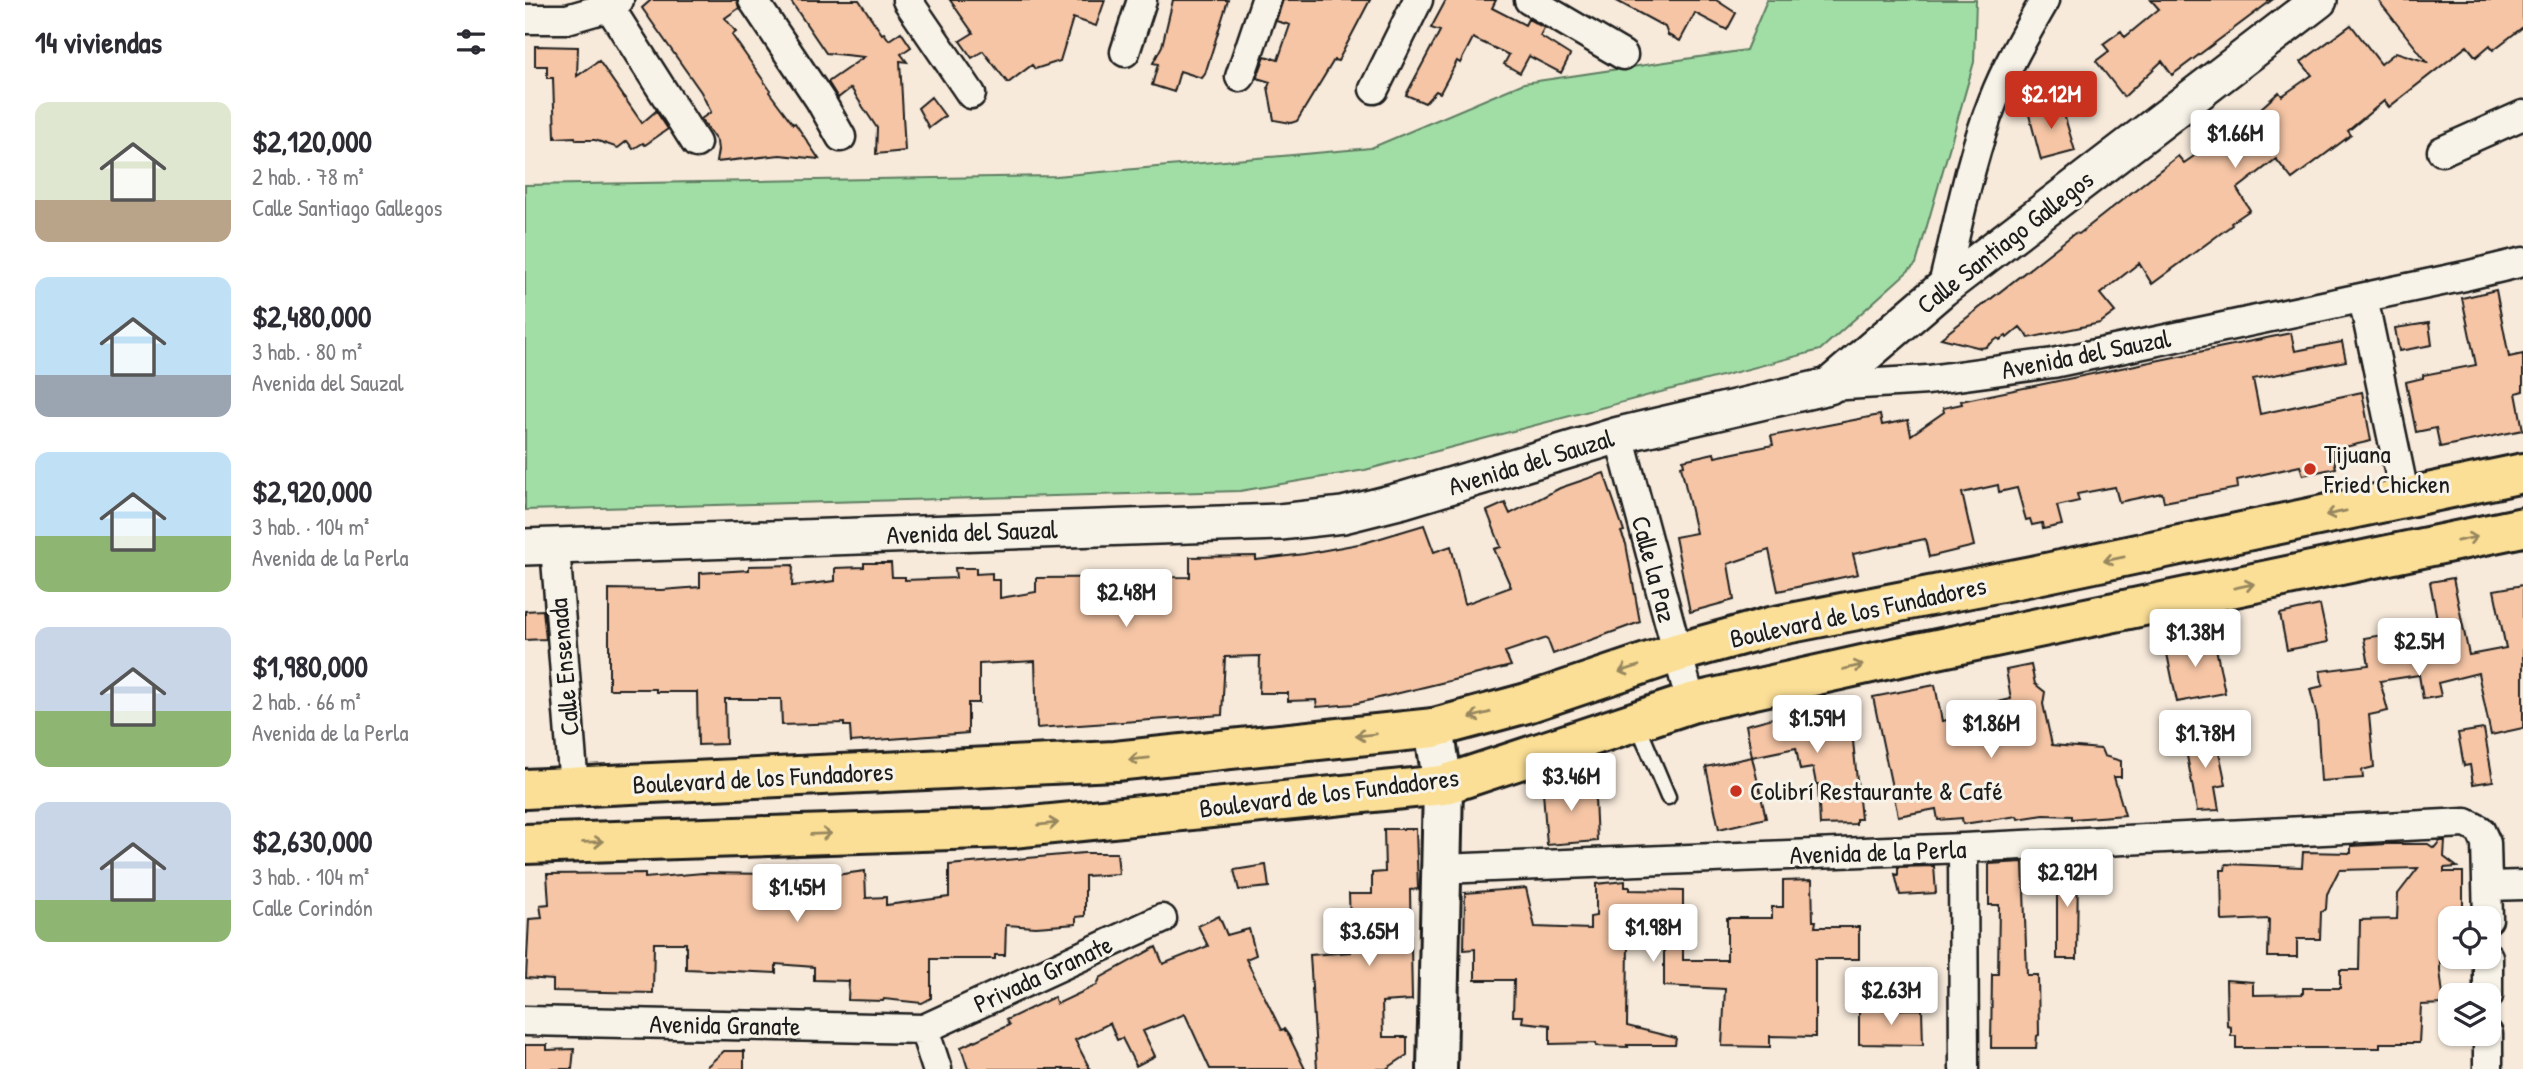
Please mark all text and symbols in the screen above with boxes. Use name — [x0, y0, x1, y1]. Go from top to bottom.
text: 14 viviendas — [35, 22, 162, 62]
icon: filters — [452, 23, 490, 61]
pin: $2.12M — [1994, 72, 2108, 131]
text: $2.12M — [2021, 78, 2081, 109]
pin: $1.66M — [2178, 110, 2292, 170]
text: $1.66M — [2207, 117, 2263, 148]
text: $2,120,000 — [252, 121, 372, 161]
icon: home — [91, 130, 175, 214]
text: 2 hab. · 78 m² — [252, 161, 364, 192]
street label: Calle Santiago Gallegos — [1909, 162, 2100, 322]
text: Calle Santiago Gallegos — [252, 192, 442, 223]
text: $2,480,000 — [252, 296, 371, 336]
icon: home — [91, 305, 175, 389]
street label: Avenida del Sauzal — [1998, 320, 2173, 387]
text: 3 hab. · 80 m² — [252, 336, 362, 367]
text: Avenida del Sauzal — [252, 367, 404, 398]
street label: Avenida del Sauzal — [1444, 420, 1618, 503]
place label: Tijuana Fried Chicken — [2323, 436, 2450, 501]
marker: Tijuana Fried Chicken — [2302, 461, 2318, 477]
text: $2,920,000 — [252, 471, 372, 511]
icon: home — [91, 480, 175, 564]
one-way arrow — [2325, 506, 2348, 520]
text: 3 hab. · 104 m² — [252, 511, 369, 542]
street label: Avenida del Sauzal — [886, 511, 1058, 552]
street label: Calle la Paz — [1623, 512, 1685, 626]
one-way arrow — [2455, 532, 2478, 545]
text: Avenida de la Perla — [252, 542, 408, 573]
one-way arrow — [2103, 553, 2126, 567]
street label: Boulevard de los Fundadores — [1727, 567, 1989, 656]
pin: $2.48M — [1069, 570, 1183, 629]
text: $2.48M — [1096, 576, 1156, 607]
one-way arrow — [2232, 579, 2255, 593]
street label: Calle Ensenada — [540, 597, 587, 737]
pin: $1.38M — [2138, 610, 2252, 669]
text: $1.38M — [2166, 616, 2224, 647]
pin: $2.5M — [2370, 618, 2468, 678]
text: $2.5M — [2394, 625, 2444, 656]
text: $1,980,000 — [252, 646, 368, 686]
icon: home — [91, 655, 175, 739]
one-way arrow — [1842, 660, 1864, 673]
one-way arrow — [1619, 664, 1641, 676]
text: 2 hab. · 66 m² — [252, 686, 361, 717]
pin: $1.59M — [1760, 696, 1874, 755]
pin: $1.86M — [1934, 700, 2048, 760]
text: $1.59M — [1789, 702, 1845, 733]
text: $1.86M — [1962, 707, 2020, 738]
one-way arrow — [1469, 710, 1491, 723]
pin: $1.78M — [2148, 710, 2262, 770]
text: Avenida de la Perla — [252, 717, 408, 748]
text: $1.78M — [2175, 717, 2235, 748]
one-way arrow — [1355, 729, 1378, 742]
street label: Boulevard de los Fundadores — [632, 753, 894, 802]
one-way arrow — [1129, 753, 1151, 766]
pin: $3.46M — [1514, 754, 1628, 813]
street label: Boulevard de los Fundadores — [1197, 759, 1461, 826]
text: $3.46M — [1542, 760, 1600, 791]
place label: Colibrí Restaurante & Café — [1750, 773, 2003, 808]
marker: Colibrí Restaurante & Café — [1728, 783, 1744, 799]
one-way arrow — [1036, 818, 1059, 831]
text: $2,630,000 — [252, 821, 373, 861]
one-way arrow — [809, 828, 832, 841]
icon: home — [91, 830, 175, 914]
street label: Avenida de la Perla — [1789, 831, 1967, 872]
one-way arrow — [581, 835, 604, 848]
pin: $2.92M — [2010, 850, 2124, 909]
text: $2.92M — [2037, 856, 2097, 887]
text: 3 hab. · 104 m² — [252, 861, 369, 892]
pin: $1.45M — [740, 864, 854, 924]
text: $1.45M — [769, 871, 825, 902]
text: Calle Corindón — [252, 892, 373, 923]
pin: $1.98M — [1596, 904, 1710, 964]
map controls — [2438, 906, 2501, 1046]
button: locate — [2438, 906, 2501, 969]
pin: $3.65M — [1312, 908, 1426, 968]
text: $1.98M — [1624, 911, 1682, 942]
text: $3.65M — [1339, 915, 1399, 946]
street label: Privada Granate — [968, 926, 1118, 1021]
pin: $2.63M — [1834, 968, 1948, 1027]
text: $2.63M — [1861, 974, 1921, 1005]
button: layers — [2438, 983, 2501, 1046]
street label: Avenida Granate — [649, 1006, 801, 1043]

